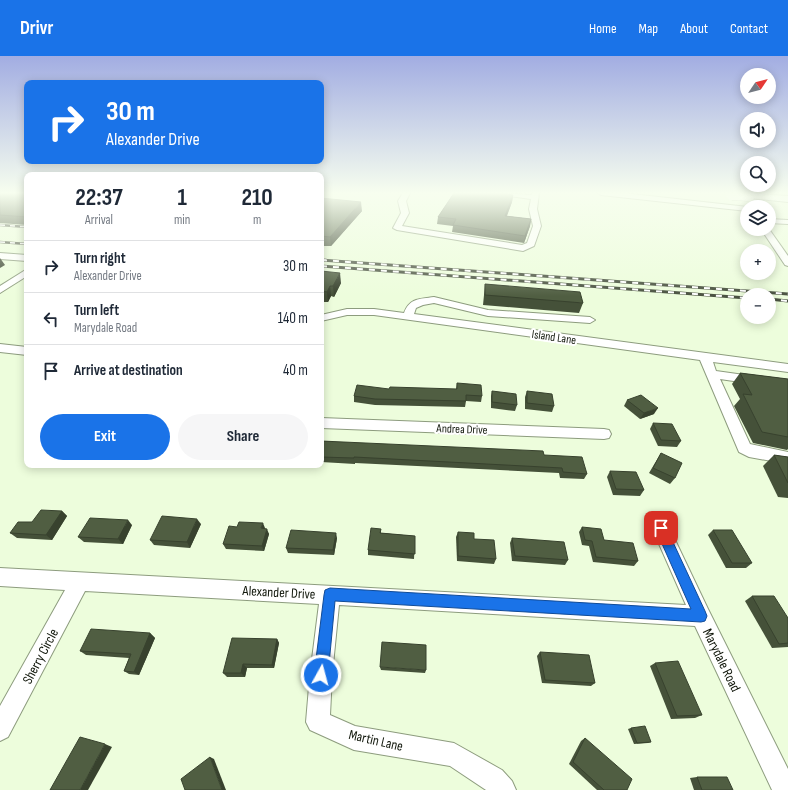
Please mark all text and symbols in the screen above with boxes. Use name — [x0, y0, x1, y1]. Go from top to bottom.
text: Drivr — [20, 17, 53, 40]
text: Home — [589, 20, 617, 37]
text: Map — [639, 20, 658, 37]
text: About — [680, 20, 708, 37]
text: Contact — [730, 20, 768, 37]
north arrow — [740, 68, 776, 104]
map controls — [740, 68, 776, 324]
text: 30 m — [106, 95, 155, 128]
icon: right — [40, 96, 92, 148]
button: sound — [740, 112, 776, 148]
text: Alexander Drive — [106, 129, 200, 150]
button: search — [740, 156, 776, 192]
text: 22:37 — [75, 183, 123, 212]
text: 1 — [177, 183, 187, 212]
text: 210 — [241, 183, 273, 212]
button: layers — [740, 200, 776, 236]
text: Arrival — [85, 212, 113, 228]
text: min — [174, 212, 190, 228]
text: m — [253, 212, 261, 228]
button: + — [740, 244, 776, 280]
text: Turn right — [74, 249, 126, 268]
icon: right — [40, 256, 62, 278]
text: 30 m — [283, 257, 308, 276]
text: Alexander Drive — [74, 268, 142, 284]
button: − — [740, 288, 776, 324]
text: Turn left — [74, 301, 119, 320]
icon: left — [40, 308, 62, 330]
text: 140 m — [278, 309, 308, 328]
text: Marydale Road — [74, 320, 137, 336]
street label: Island Lane — [531, 327, 577, 348]
icon: arrive — [40, 360, 62, 382]
text: Arrive at destination — [74, 361, 183, 380]
text: 40 m — [283, 361, 308, 380]
button: Exit — [40, 414, 170, 460]
button: Share — [178, 414, 308, 460]
street label: Andrea Drive — [435, 421, 488, 438]
pin — [644, 511, 678, 545]
icon: arrive — [650, 517, 672, 539]
street label: Alexander Drive — [241, 582, 316, 603]
street label: Sherry Circle — [19, 626, 62, 687]
street label: Marydale Road — [699, 626, 744, 695]
position arrow — [300, 654, 342, 696]
street label: Martin Lane — [347, 726, 405, 755]

